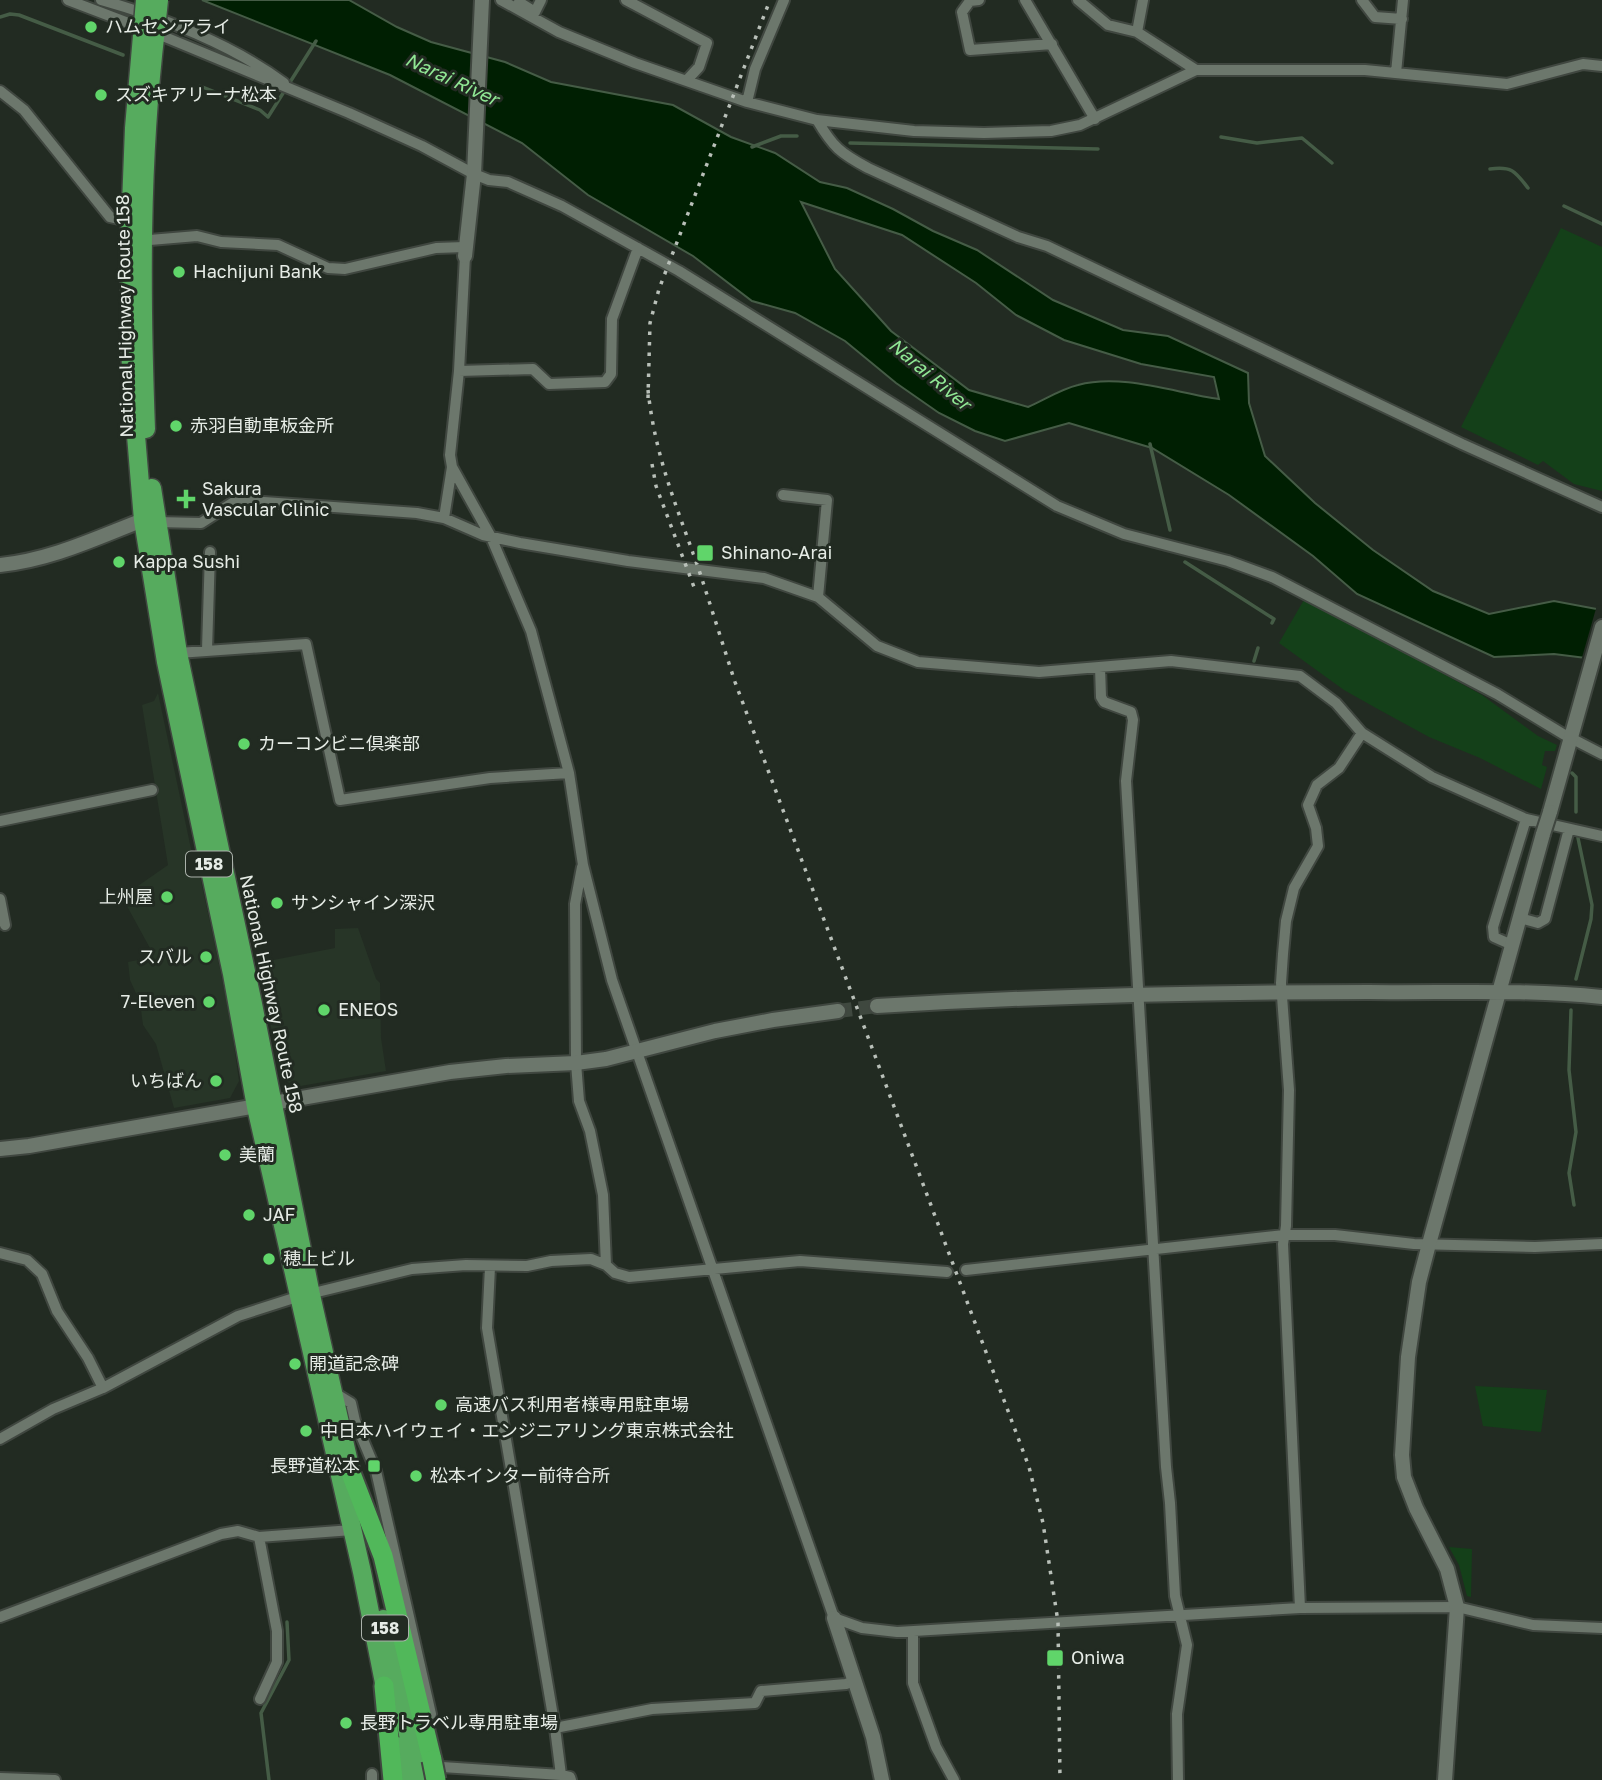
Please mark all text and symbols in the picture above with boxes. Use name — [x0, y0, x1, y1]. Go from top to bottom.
place label: ハムセンアライ — [105, 15, 231, 37]
marker: ハムセンアライ — [83, 19, 99, 35]
water label: Narai River — [402, 47, 505, 111]
place label: スズキアリーナ松本 — [115, 83, 277, 105]
marker: スズキアリーナ松本 — [93, 87, 109, 103]
street label: National Highway Route 158 — [111, 194, 137, 438]
place label: Hachijuni Bank — [193, 260, 322, 282]
marker: Hachijuni Bank — [171, 264, 187, 280]
water label: Narai River — [885, 333, 978, 416]
place label: 赤羽自動車板金所 — [190, 414, 334, 436]
marker: 赤羽自動車板金所 — [168, 418, 184, 434]
place label: Sakura Vascular Clinic — [202, 477, 330, 520]
marker: Sakura Vascular Clinic — [176, 489, 196, 509]
place label: Shinano-Arai — [721, 541, 832, 563]
marker: Shinano-Arai — [695, 543, 715, 563]
place label: Kappa Sushi — [133, 550, 240, 572]
marker: Kappa Sushi — [111, 554, 127, 570]
place label: カーコンビニ倶楽部 — [258, 732, 420, 754]
marker: カーコンビニ倶楽部 — [236, 736, 252, 752]
road number: 158 — [186, 852, 232, 876]
street label: National Highway Route 158 — [236, 873, 308, 1115]
place label: 上州屋 — [99, 885, 153, 907]
marker: 上州屋 — [159, 889, 175, 905]
place label: サンシャイン深沢 — [291, 891, 435, 913]
marker: サンシャイン深沢 — [269, 895, 285, 911]
place label: スバル — [138, 945, 192, 967]
marker: スバル — [198, 949, 214, 965]
place label: 7-Eleven — [121, 990, 195, 1012]
marker: 7-Eleven — [201, 994, 217, 1010]
place label: ENEOS — [338, 998, 398, 1020]
marker: ENEOS — [316, 1002, 332, 1018]
place label: いちばん — [130, 1069, 202, 1091]
marker: いちばん — [208, 1073, 224, 1089]
place label: 美蘭 — [239, 1143, 275, 1165]
marker: 美蘭 — [217, 1147, 233, 1163]
place label: JAF — [263, 1203, 295, 1225]
marker: JAF — [241, 1207, 257, 1223]
place label: 穂上ビル — [283, 1247, 355, 1269]
marker: 穂上ビル — [261, 1251, 277, 1267]
place label: 開道記念碑 — [309, 1352, 399, 1374]
marker: 開道記念碑 — [287, 1356, 303, 1372]
place label: 高速バス利用者様専用駐車場 — [455, 1393, 689, 1415]
marker: 高速バス利用者様専用駐車場 — [433, 1397, 449, 1413]
place label: 中日本ハイウェイ・エンジニアリング東京株式会社 — [320, 1419, 734, 1441]
marker: 中日本ハイウェイ・エンジニアリング東京株式会社 — [298, 1423, 314, 1439]
place label: 長野道松本 — [270, 1454, 360, 1476]
marker: 長野道松本 — [366, 1458, 382, 1474]
place label: 松本インター前待合所 — [430, 1464, 610, 1486]
marker: 松本インター前待合所 — [408, 1468, 424, 1484]
road number: 158 — [362, 1616, 408, 1640]
place label: Oniwa — [1071, 1646, 1125, 1668]
marker: Oniwa — [1045, 1648, 1065, 1668]
place label: 長野トラベル専用駐車場 — [360, 1711, 558, 1733]
marker: 長野トラベル専用駐車場 — [338, 1715, 354, 1731]

